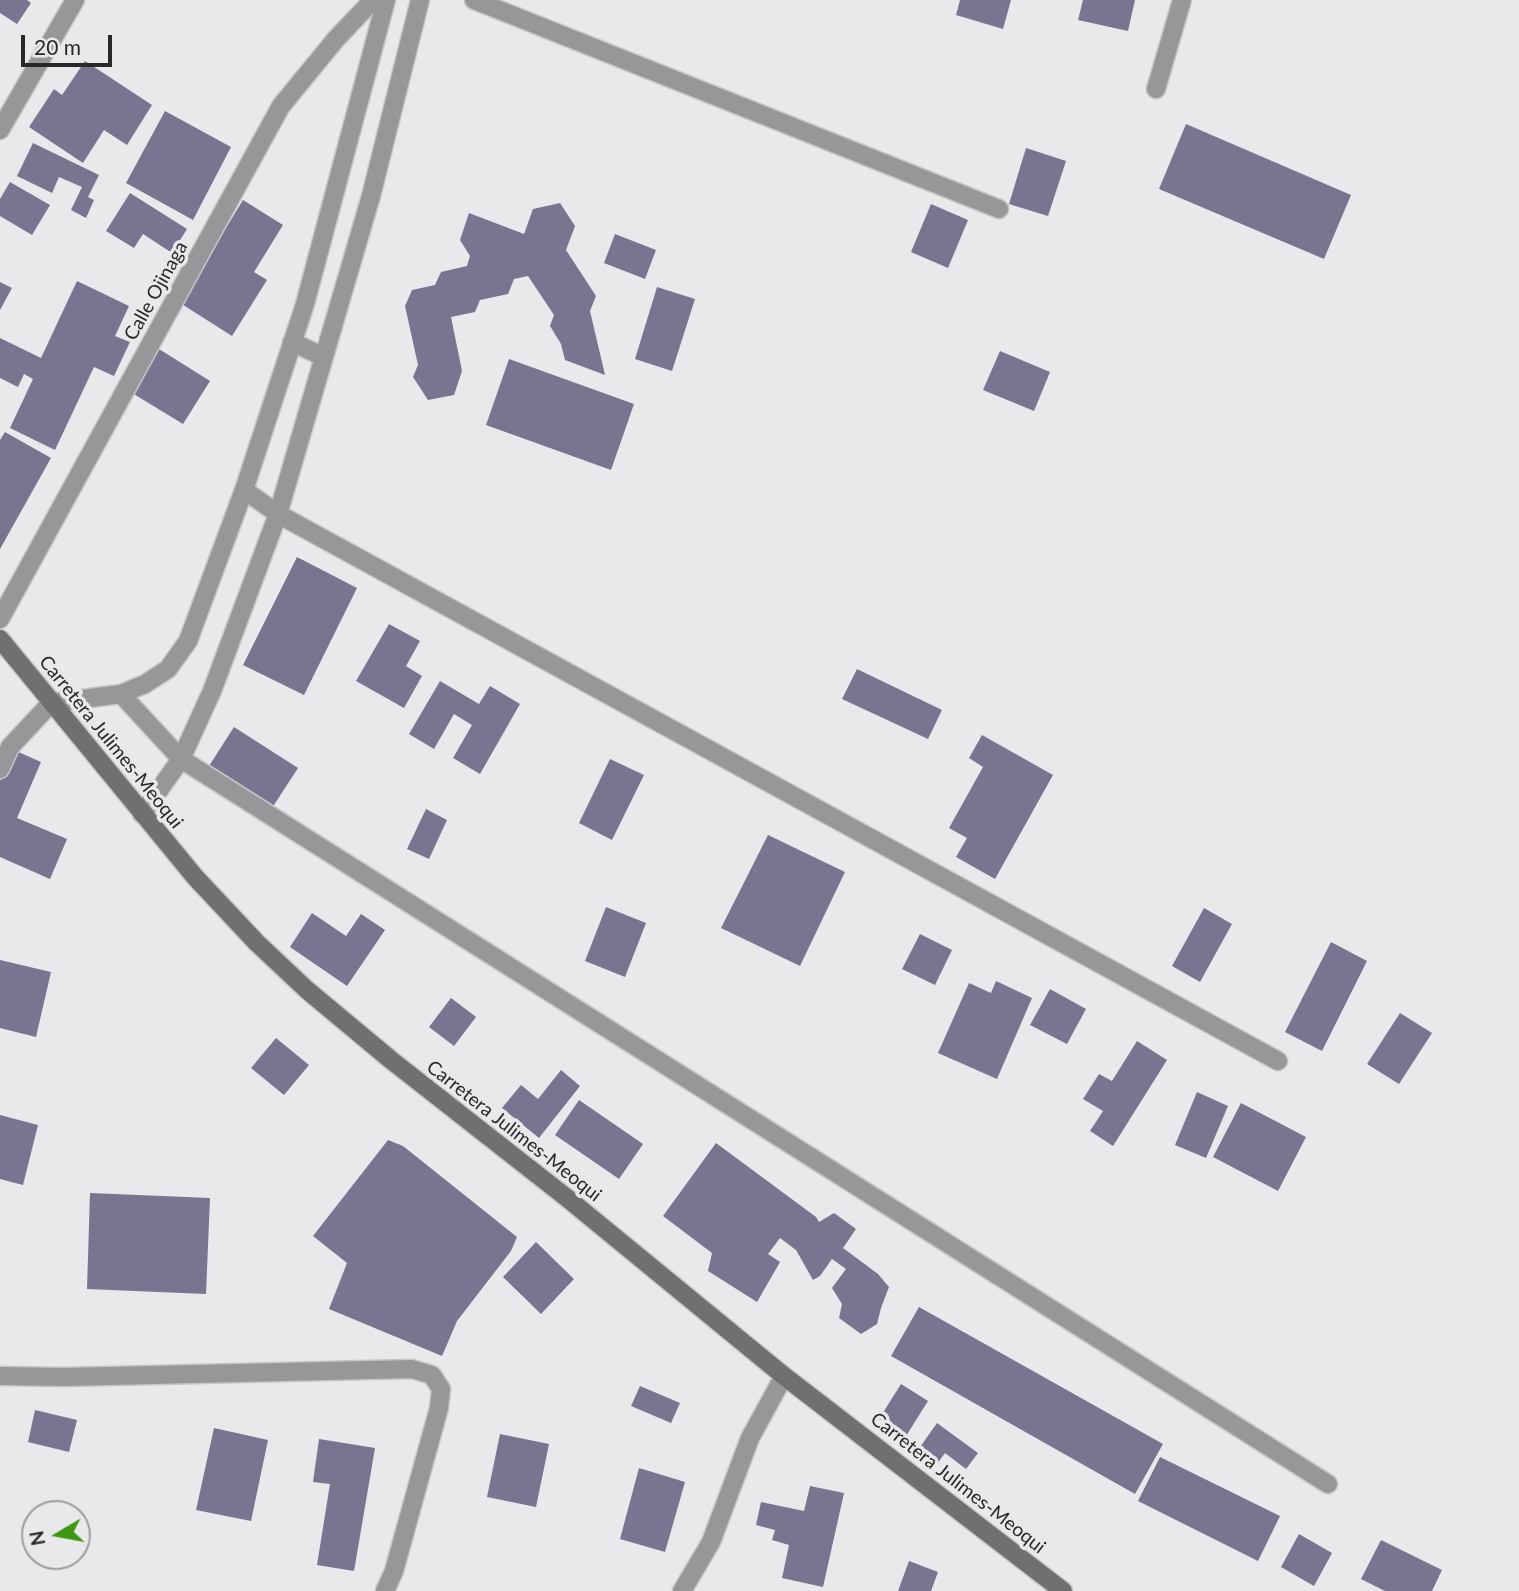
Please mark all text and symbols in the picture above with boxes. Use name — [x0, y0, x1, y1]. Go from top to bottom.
scale bar — [24, 21, 116, 65]
text: 20 m — [34, 34, 81, 59]
street label: Calle Ojinaga — [119, 238, 193, 344]
street label: Carretera Julimes-Meoqui — [34, 651, 188, 833]
street label: Carretera Julimes-Meoqui — [422, 1056, 606, 1206]
street label: Carretera Julimes-Meoqui — [866, 1408, 1050, 1558]
north arrow — [21, 1500, 91, 1570]
text: N — [24, 1529, 49, 1548]

